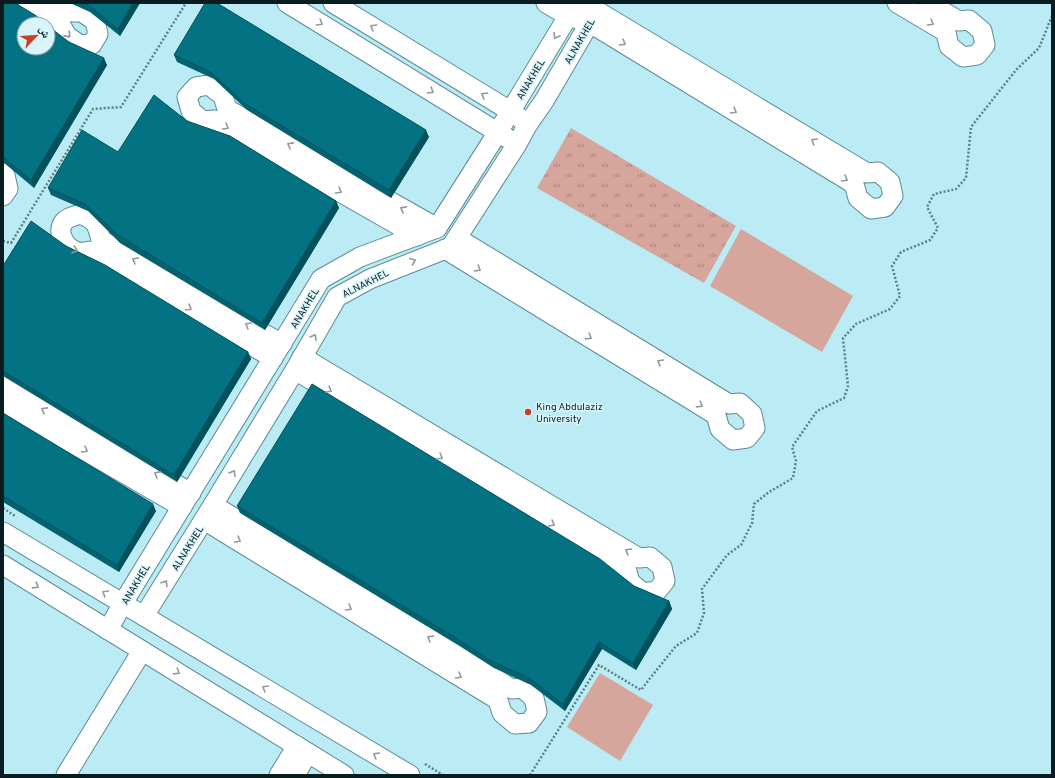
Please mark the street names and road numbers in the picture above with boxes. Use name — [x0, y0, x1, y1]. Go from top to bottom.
street label: ALNAKHEL — [562, 16, 599, 67]
street label: ANAKHEL — [514, 57, 549, 102]
street label: ALNAKHEL — [340, 267, 392, 302]
street label: ANAKHEL — [288, 286, 323, 331]
street label: ALNAKHEL — [169, 524, 207, 574]
street label: ANAKHEL — [119, 562, 154, 607]

